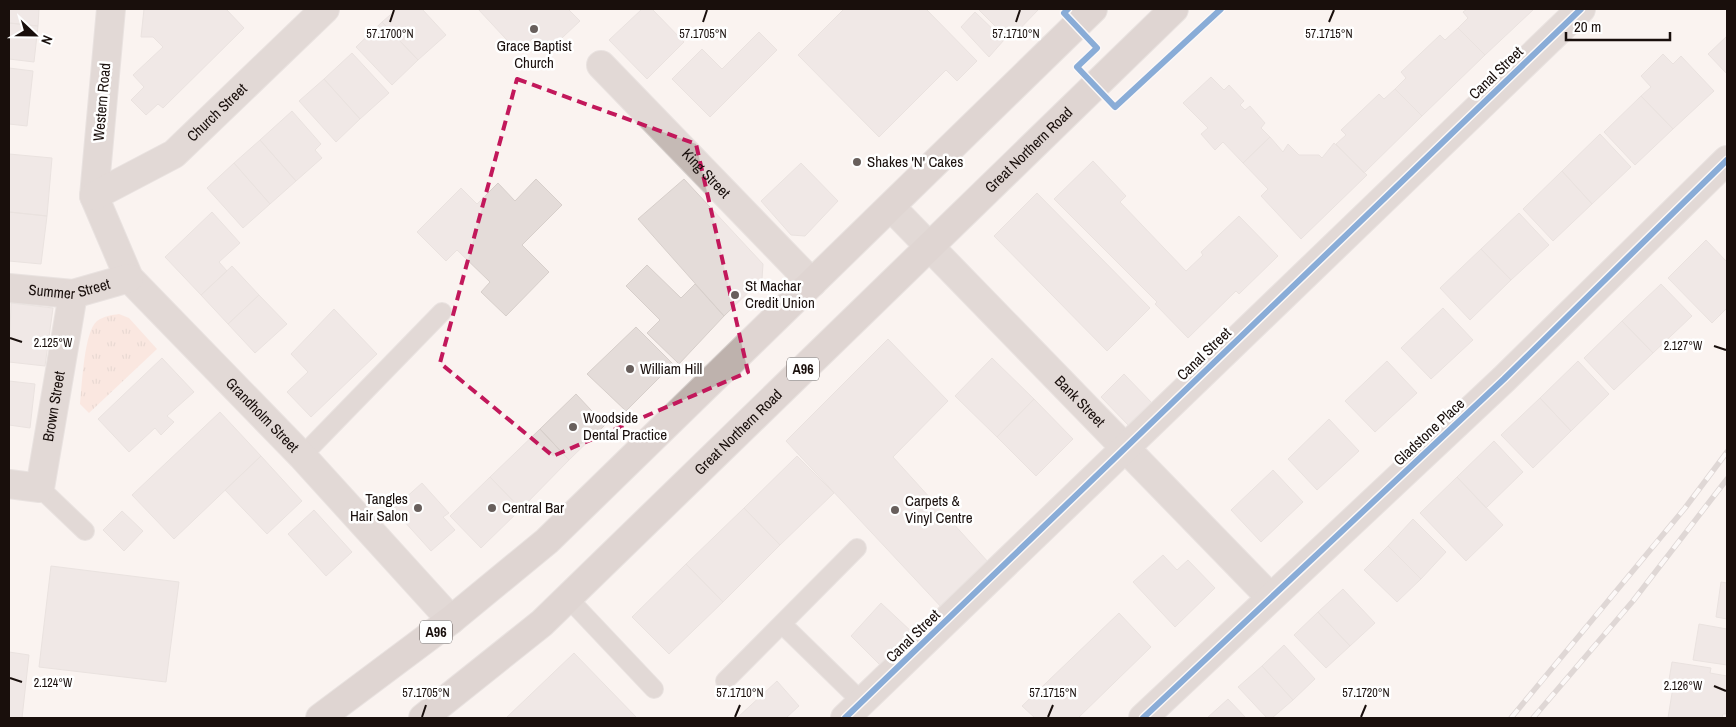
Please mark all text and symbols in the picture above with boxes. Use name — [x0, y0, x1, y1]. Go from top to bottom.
north arrow — [10, 10, 60, 60]
scale bar — [1566, 10, 1670, 42]
text: 20 m — [1574, 16, 1601, 37]
marker: Grace Baptist Church — [528, 23, 540, 35]
text: 57.1700°N — [366, 26, 414, 42]
text: 57.1705°N — [679, 26, 727, 42]
text: 57.1710°N — [992, 26, 1040, 42]
text: 57.1715°N — [1305, 26, 1353, 42]
text: N — [37, 33, 57, 47]
place label: Grace Baptist Church — [496, 35, 572, 73]
street label: Canal Street — [1464, 41, 1528, 104]
street label: Western Road — [88, 62, 115, 142]
street label: Church Street — [182, 78, 252, 146]
street label: Great Northern Road — [980, 102, 1077, 197]
street label: King Street — [677, 144, 736, 203]
place label: Shakes 'N' Cakes — [867, 151, 963, 172]
marker: Shakes 'N' Cakes — [851, 156, 863, 168]
street label: Summer Street — [28, 273, 113, 304]
place label: St Machar Credit Union — [745, 275, 815, 313]
marker: St Machar Credit Union — [729, 289, 741, 301]
street label: Canal Street — [1172, 322, 1236, 385]
text: 2.125°W — [34, 335, 73, 351]
text: 2.127°W — [1664, 338, 1703, 354]
place label: William Hill — [640, 358, 702, 379]
road number: A96 — [787, 358, 819, 380]
marker: William Hill — [624, 363, 636, 375]
street label: Brown Street — [37, 369, 70, 443]
street label: Bank Street — [1050, 371, 1111, 432]
street label: Grandholm Street — [221, 373, 304, 457]
street label: Great Northern Road — [689, 384, 787, 479]
street label: Gladstone Place — [1388, 393, 1469, 470]
place label: Woodside Dental Practice — [583, 407, 667, 445]
marker: Woodside Dental Practice — [567, 421, 579, 433]
place label: Tangles Hair Salon — [350, 488, 408, 526]
place label: Carpets & Vinyl Centre — [905, 490, 973, 528]
place label: Central Bar — [502, 497, 564, 518]
marker: Tangles Hair Salon — [412, 502, 424, 514]
marker: Central Bar — [486, 502, 498, 514]
marker: Carpets & Vinyl Centre — [889, 504, 901, 516]
street label: Canal Street — [881, 604, 945, 667]
road number: A96 — [420, 620, 452, 644]
text: 2.124°W — [34, 675, 73, 691]
text: 2.126°W — [1664, 678, 1703, 694]
text: 57.1705°N — [402, 685, 450, 701]
text: 57.1710°N — [716, 685, 764, 701]
text: 57.1715°N — [1029, 685, 1077, 701]
text: 57.1720°N — [1342, 685, 1390, 701]

